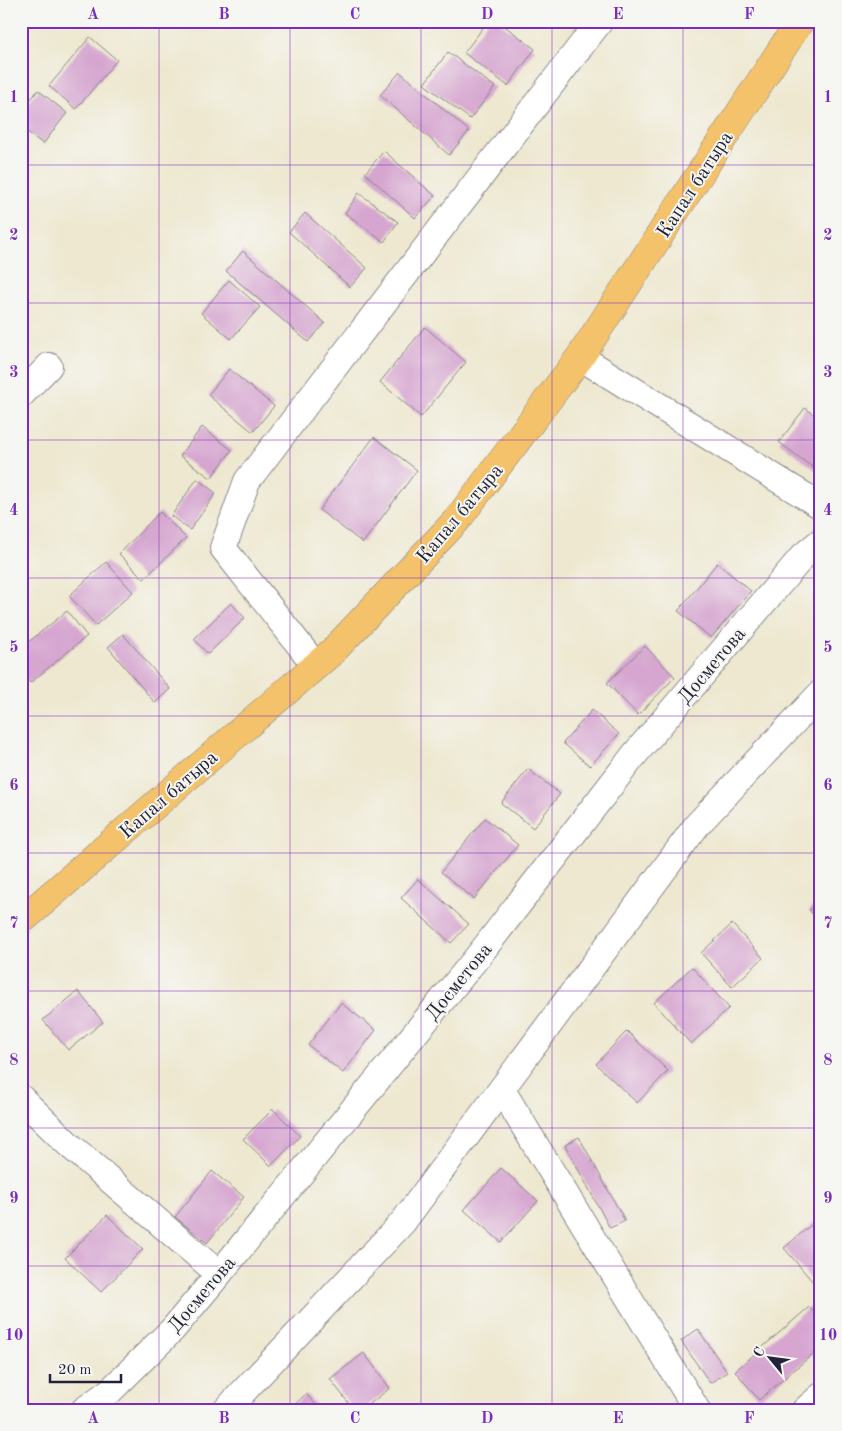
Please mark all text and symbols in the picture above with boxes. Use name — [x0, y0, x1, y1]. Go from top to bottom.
text: A — [87, 7, 99, 23]
text: B — [218, 7, 230, 23]
text: C — [350, 7, 360, 23]
text: D — [481, 7, 493, 23]
text: E — [612, 7, 624, 23]
text: F — [744, 7, 755, 23]
text: 1 — [9, 90, 19, 106]
text: 1 — [823, 90, 833, 106]
street label: Капал батыра — [654, 128, 738, 242]
text: 2 — [9, 228, 19, 244]
text: 2 — [823, 228, 833, 244]
text: 3 — [9, 365, 19, 381]
text: 3 — [823, 365, 833, 381]
street label: Капал батыра — [413, 461, 508, 568]
text: 4 — [9, 503, 19, 519]
text: 4 — [823, 503, 833, 519]
street label: Досметова — [675, 624, 750, 708]
text: 5 — [9, 640, 19, 656]
text: 5 — [823, 640, 833, 656]
street label: Капал батыра — [116, 748, 222, 843]
text: 6 — [9, 778, 19, 794]
text: 6 — [823, 778, 833, 794]
text: 7 — [9, 916, 19, 932]
text: 7 — [823, 916, 833, 932]
street label: Досметова — [423, 940, 497, 1025]
text: 8 — [9, 1053, 19, 1069]
text: 8 — [823, 1053, 833, 1069]
text: 9 — [9, 1191, 19, 1207]
text: 9 — [823, 1191, 833, 1207]
street label: Досметова — [165, 1253, 240, 1337]
text: 10 — [5, 1328, 23, 1344]
text: 10 — [819, 1328, 837, 1344]
north arrow — [744, 1334, 794, 1384]
text: С — [751, 1345, 768, 1360]
scale bar — [50, 1351, 121, 1383]
text: 20 m — [58, 1363, 92, 1378]
text: A — [87, 1411, 99, 1427]
text: B — [218, 1411, 230, 1427]
text: C — [350, 1411, 360, 1427]
text: D — [481, 1411, 493, 1427]
text: E — [612, 1411, 624, 1427]
text: F — [744, 1411, 755, 1427]

